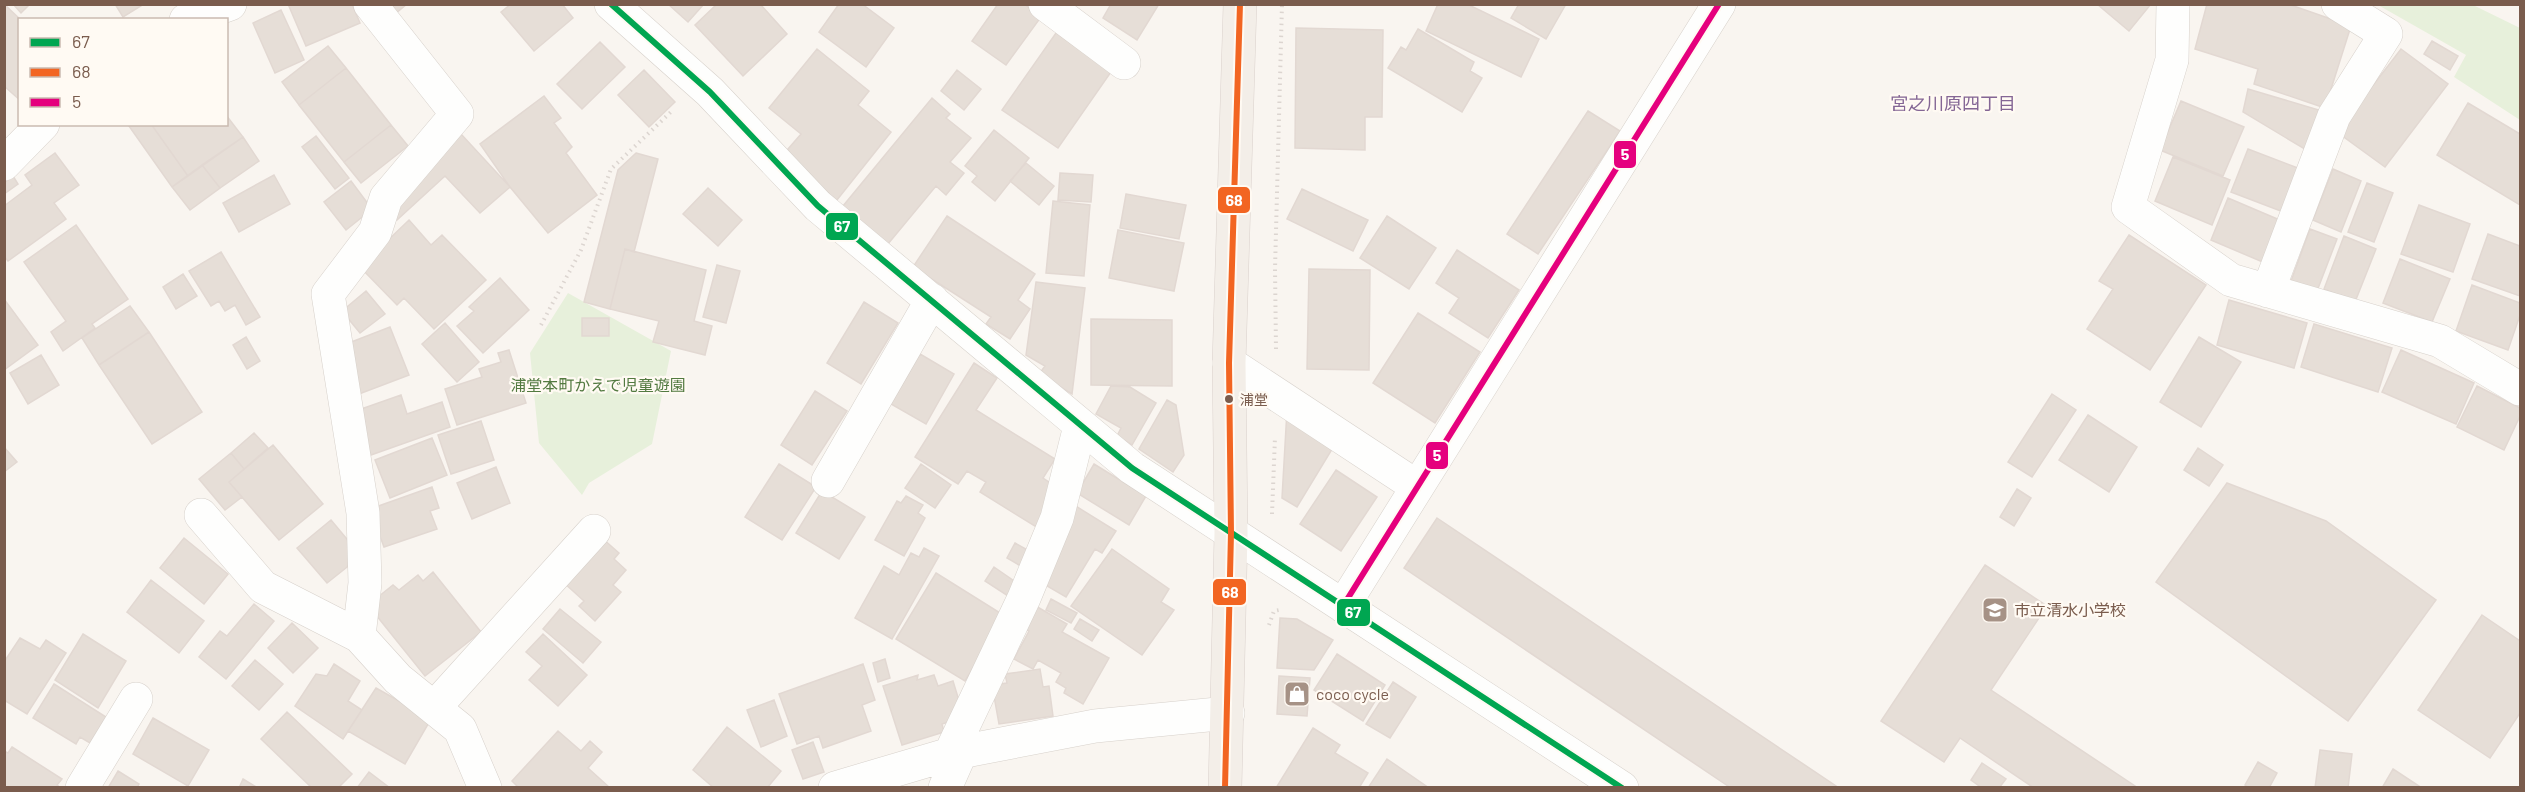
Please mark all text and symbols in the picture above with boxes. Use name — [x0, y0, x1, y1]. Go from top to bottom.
legend — [18, 18, 228, 126]
text: 67 — [72, 30, 90, 52]
text: 68 — [72, 60, 91, 82]
text: 5 — [72, 90, 81, 112]
district label: 宮之川原四丁目 — [1890, 92, 2016, 114]
line badge: 5 — [1613, 140, 1637, 169]
text: 5 — [1621, 144, 1630, 163]
line badge: 68 — [1217, 186, 1251, 214]
text: 68 — [1225, 190, 1243, 209]
line badge: 67 — [825, 212, 859, 241]
text: 67 — [834, 216, 850, 235]
park label: 浦堂本町かえで児童遊園 — [510, 375, 686, 394]
place label: 浦堂 — [1240, 391, 1268, 408]
marker: 浦堂 — [1223, 393, 1235, 405]
line badge: 5 — [1425, 441, 1449, 470]
text: 5 — [1433, 445, 1442, 464]
line badge: 68 — [1212, 578, 1247, 606]
text: 68 — [1221, 582, 1239, 601]
school or university icon: 市立清水小学校 — [1980, 595, 2010, 625]
line badge: 67 — [1336, 598, 1371, 627]
place label: 市立清水小学校 — [2014, 600, 2126, 619]
text: 67 — [1345, 602, 1361, 621]
shop icon: coco cycle — [1282, 679, 1312, 709]
place label: coco cycle — [1316, 684, 1389, 703]

